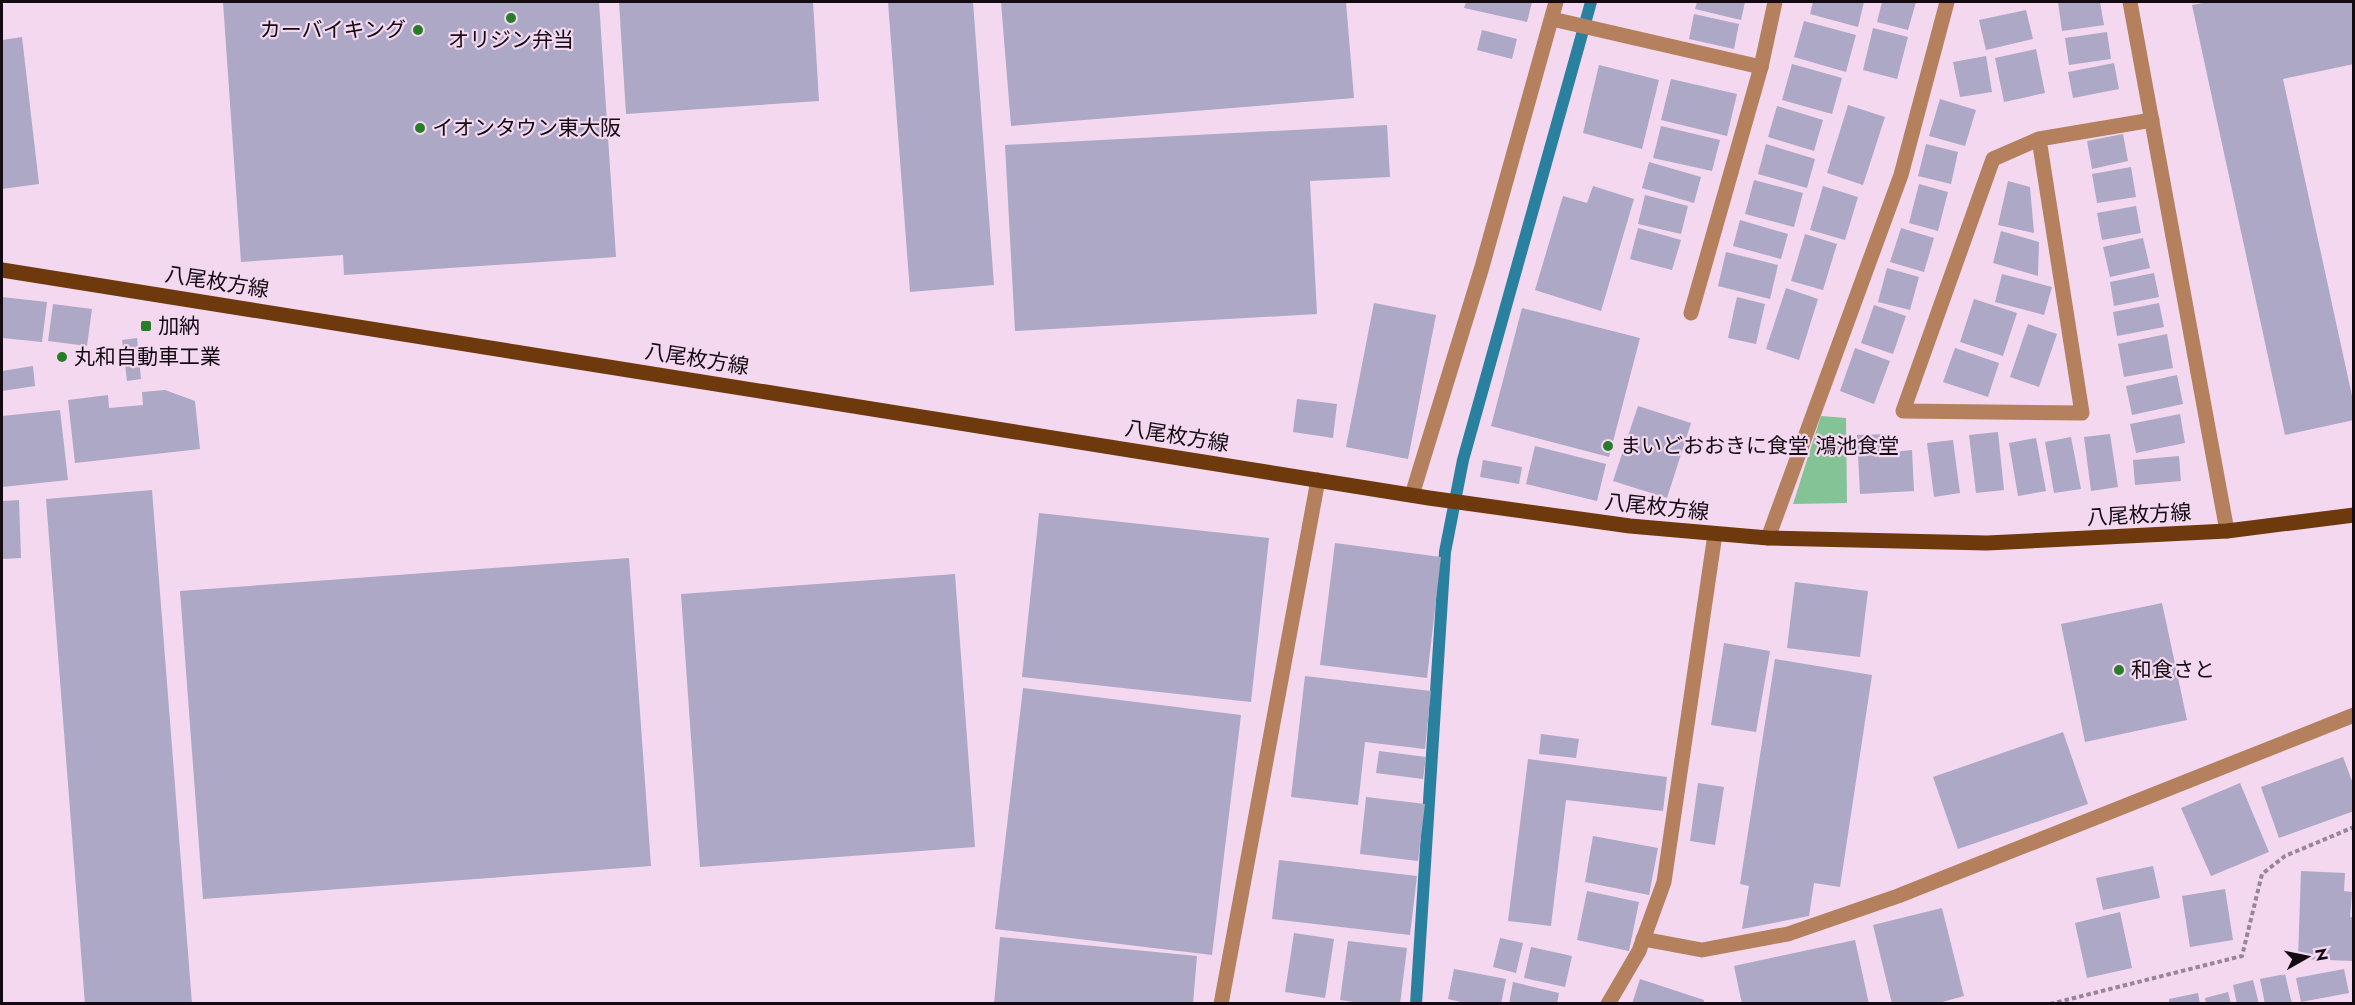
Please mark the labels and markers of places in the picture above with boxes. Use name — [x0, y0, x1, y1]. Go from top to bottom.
marker: オリジン弁当 — [504, 11, 518, 25]
place label: カーバイキング — [260, 15, 406, 45]
marker: カーバイキング — [411, 23, 425, 37]
place label: オリジン弁当 — [448, 25, 574, 55]
place label: イオンタウン東大阪 — [432, 113, 621, 143]
marker: イオンタウン東大阪 — [413, 121, 427, 135]
place label: 加納 — [158, 311, 200, 341]
marker: 加納 — [139, 319, 153, 333]
place label: 丸和自動車工業 — [74, 342, 221, 372]
marker: 丸和自動車工業 — [55, 350, 69, 364]
place label: まいどおおきに食堂 鴻池食堂 — [1620, 431, 1899, 461]
marker: まいどおおきに食堂 鴻池食堂 — [1601, 439, 1615, 453]
place label: 和食さと — [2131, 655, 2215, 685]
marker: 和食さと — [2112, 663, 2126, 677]

